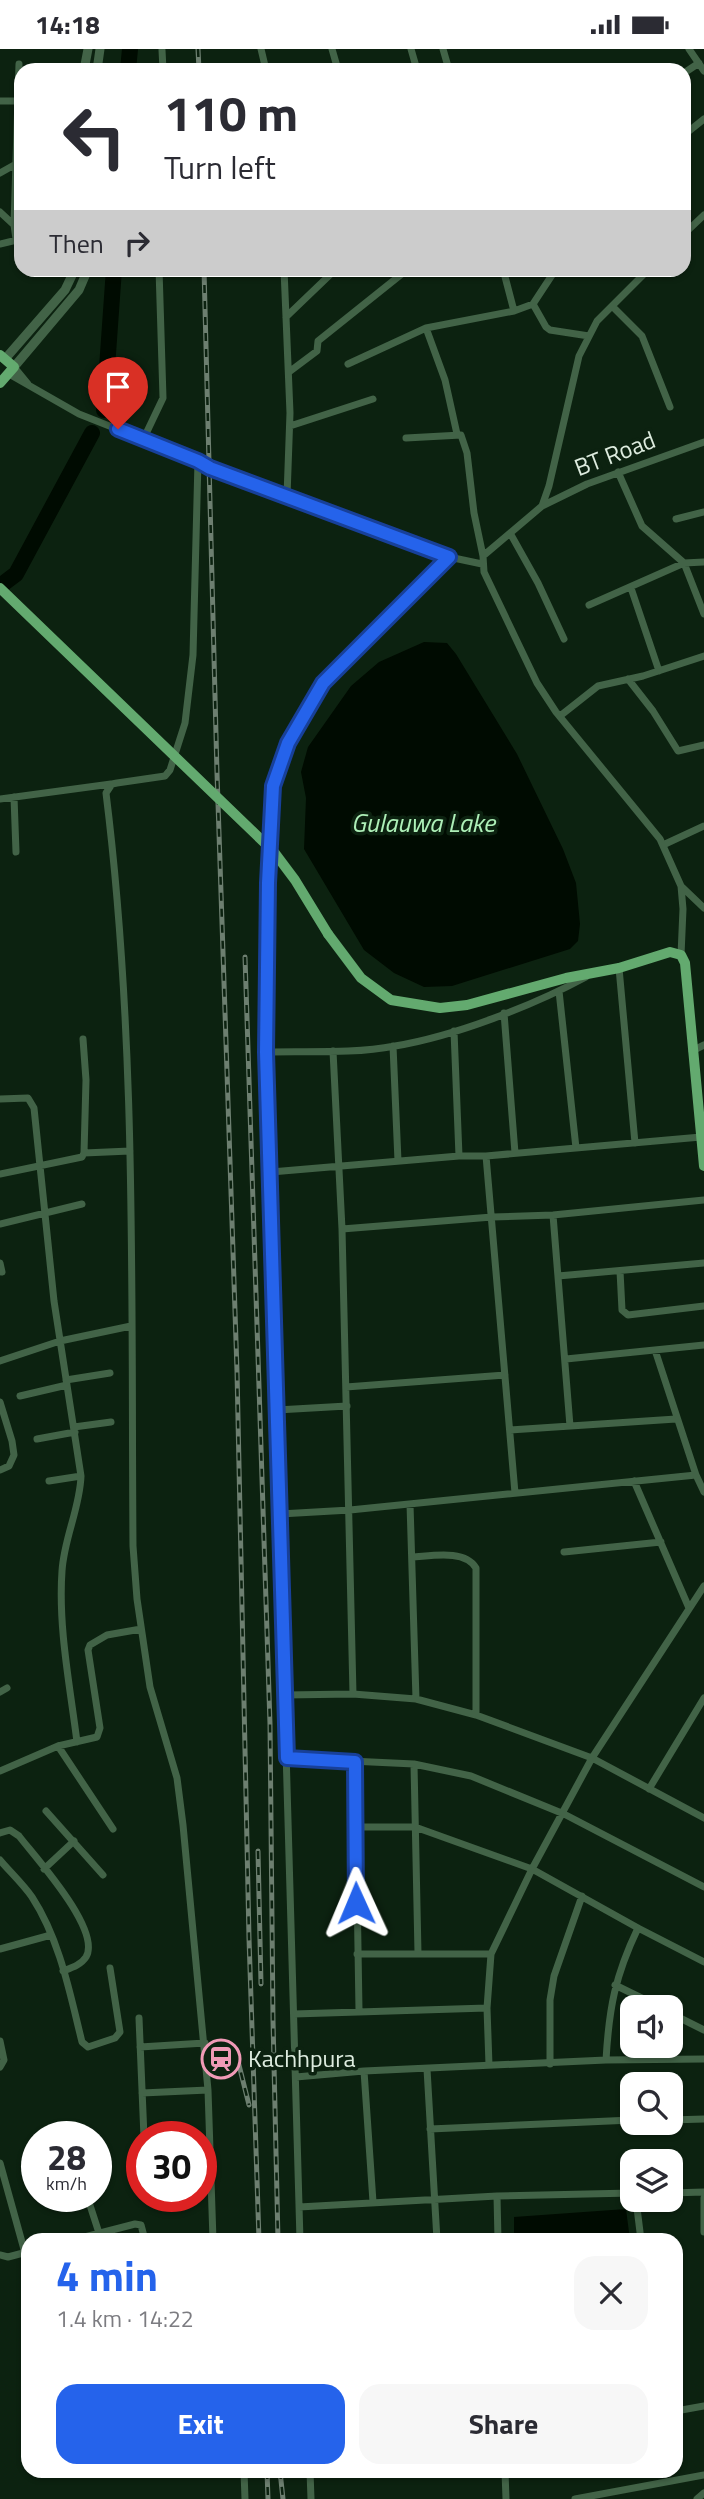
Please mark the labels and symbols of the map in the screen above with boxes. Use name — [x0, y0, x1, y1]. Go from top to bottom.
pin — [88, 357, 148, 429]
street label: BT Road — [569, 421, 660, 485]
water label: Gulauwa Lake — [351, 803, 497, 842]
position arrow — [319, 1866, 393, 1940]
station icon: Kachhpura — [200, 2038, 242, 2080]
place label: Kachhpura — [248, 2040, 356, 2076]
speed limit sign: 30 — [126, 2121, 217, 2212]

